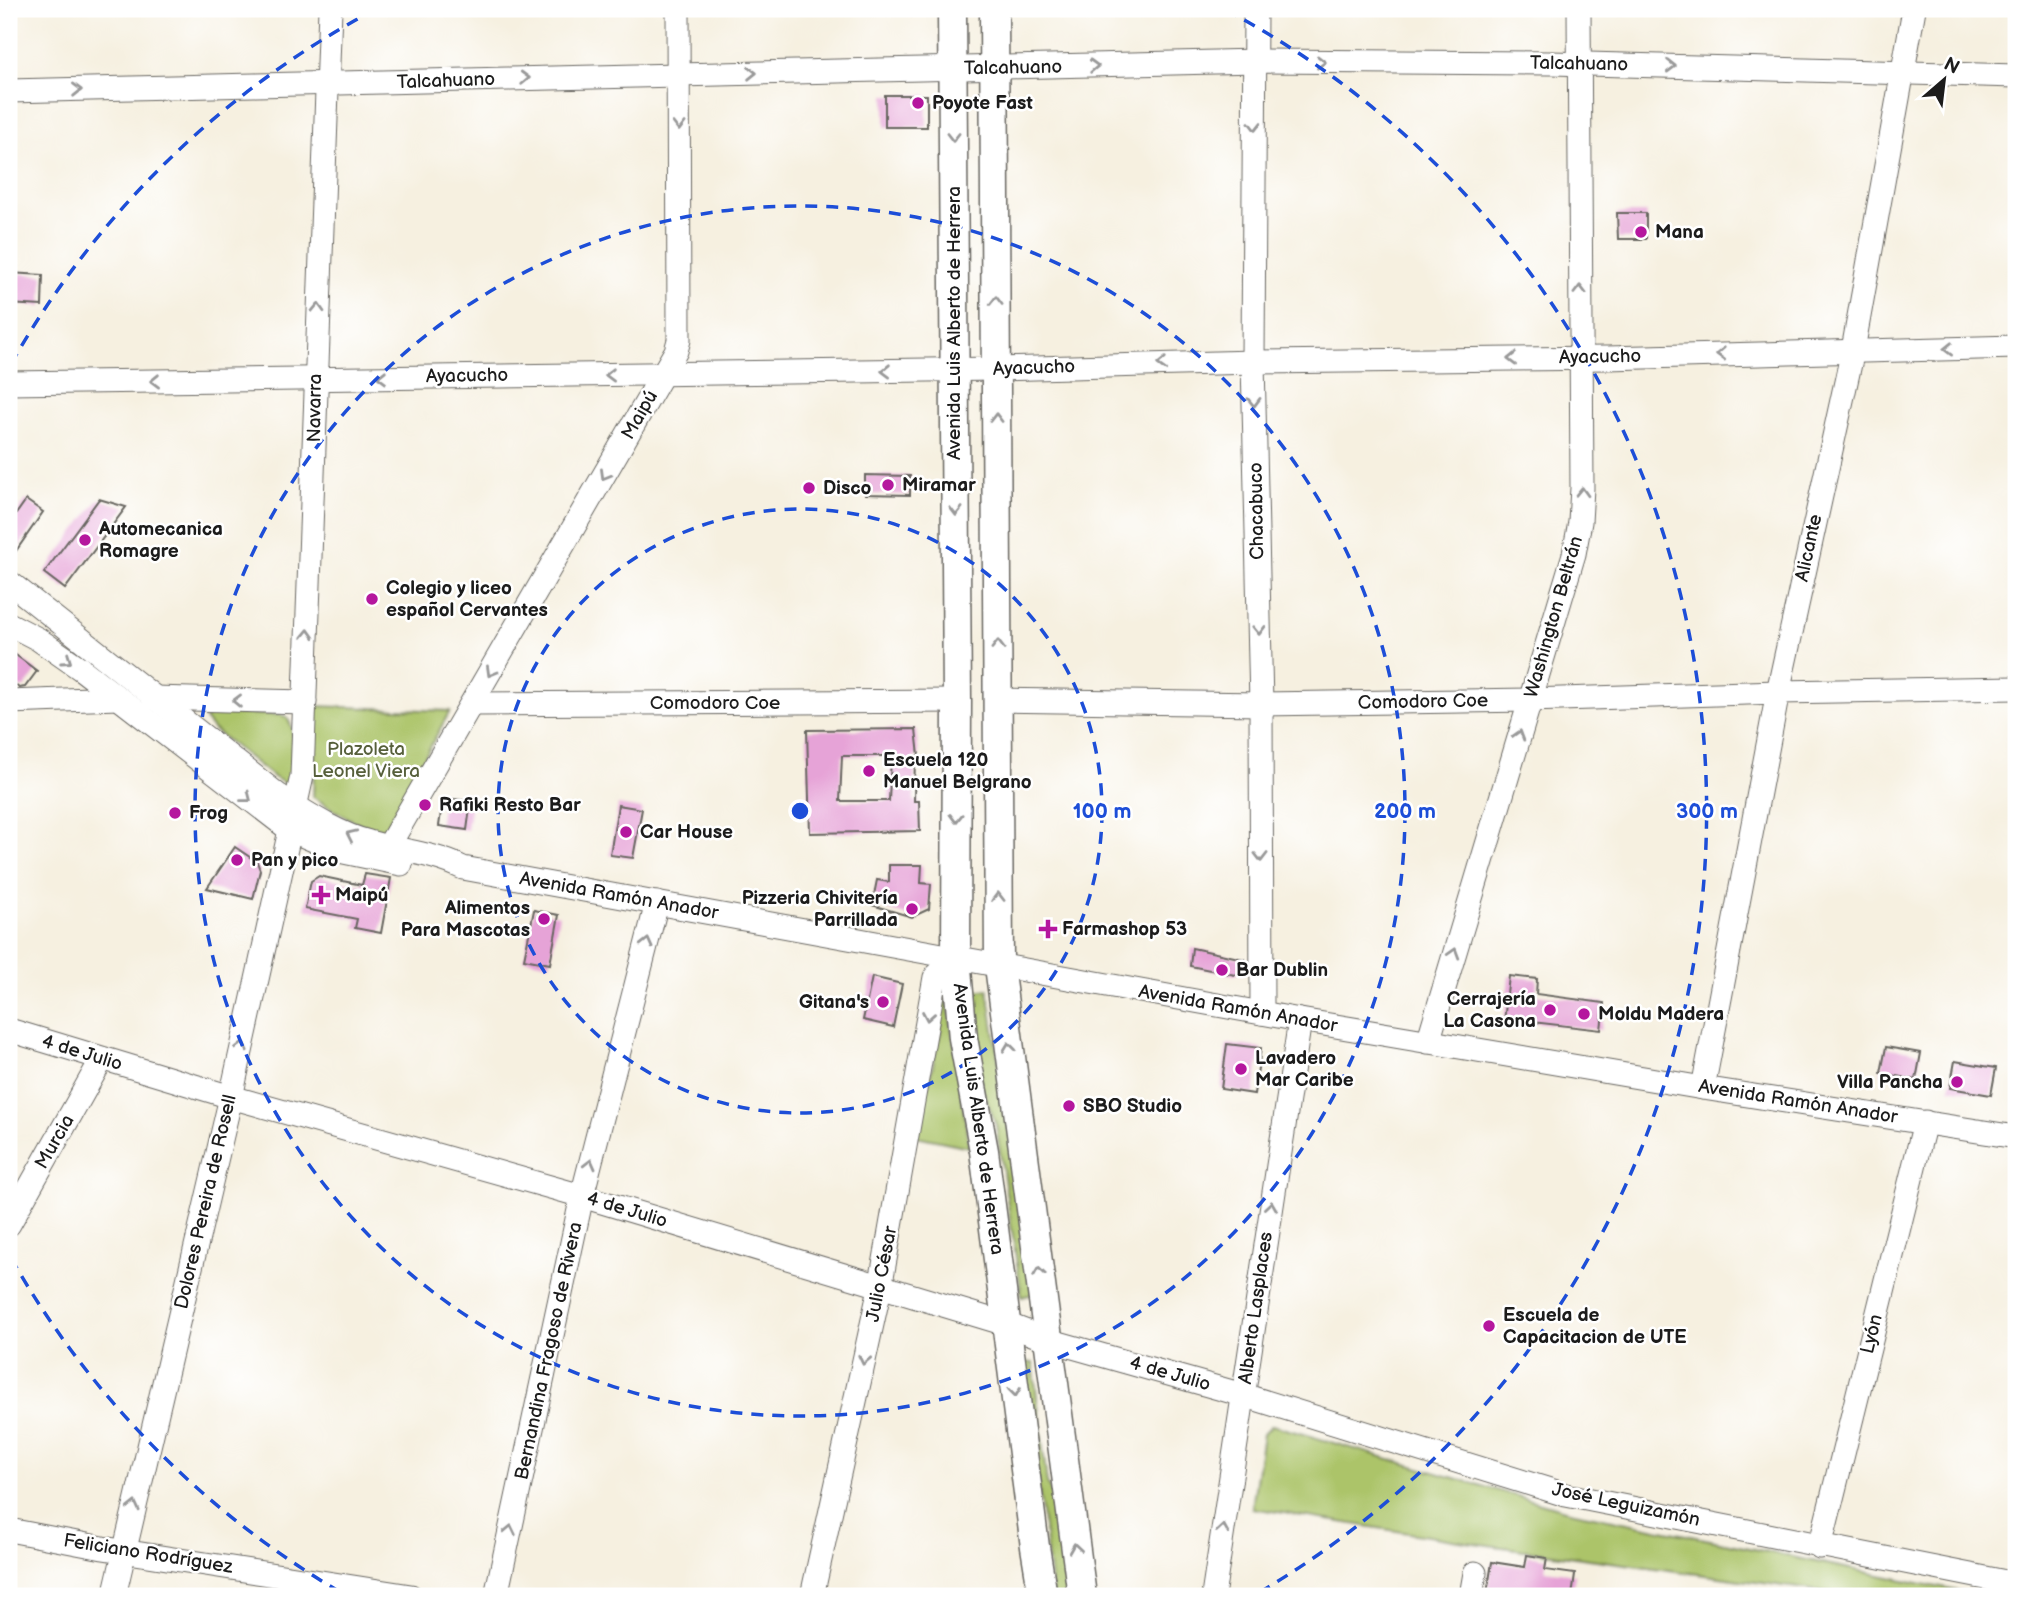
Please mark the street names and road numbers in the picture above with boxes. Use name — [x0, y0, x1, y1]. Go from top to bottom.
street label: Talcahuano — [1530, 52, 1628, 76]
street label: Talcahuano — [964, 56, 1062, 80]
street label: Talcahuano — [396, 68, 496, 94]
street label: Avenida Luis Alberto de Herrera — [943, 186, 966, 460]
street label: Ayacucho — [1559, 345, 1641, 369]
street label: Ayacucho — [992, 355, 1076, 381]
street label: Ayacucho — [426, 364, 508, 388]
street label: Navarra — [303, 373, 327, 443]
street label: Maipú — [617, 386, 663, 444]
street label: Chacabuco — [1245, 462, 1269, 560]
street label: Alicante — [1791, 512, 1827, 584]
street label: Washington Beltrán — [1520, 533, 1588, 701]
street label: Comodoro Coe — [1358, 689, 1488, 715]
street label: Comodoro Coe — [650, 692, 780, 715]
street label: Avenida Ramón Anador — [518, 867, 721, 925]
street label: Avenida Ramón Anador — [1137, 980, 1340, 1038]
street label: Avenida Luis Alberto de Herrera — [948, 982, 1008, 1256]
street label: 4 de Julio — [39, 1030, 125, 1076]
street label: Avenida Ramón Anador — [1697, 1075, 1900, 1129]
street label: Dolores Pereira de Rosell — [170, 1093, 242, 1311]
street label: Murcia — [30, 1111, 80, 1173]
street label: 4 de Julio — [584, 1187, 670, 1233]
street label: Bernandina Fragoso de Rivera — [510, 1220, 588, 1482]
street label: Julio César — [861, 1223, 903, 1324]
street label: Alberto Lasplaces — [1234, 1231, 1278, 1385]
street label: Lyón — [1856, 1312, 1888, 1356]
street label: 4 de Julio — [1127, 1352, 1213, 1396]
street label: José Leguizamón — [1550, 1478, 1702, 1532]
street label: Feliciano Rodríguez — [62, 1529, 235, 1579]

